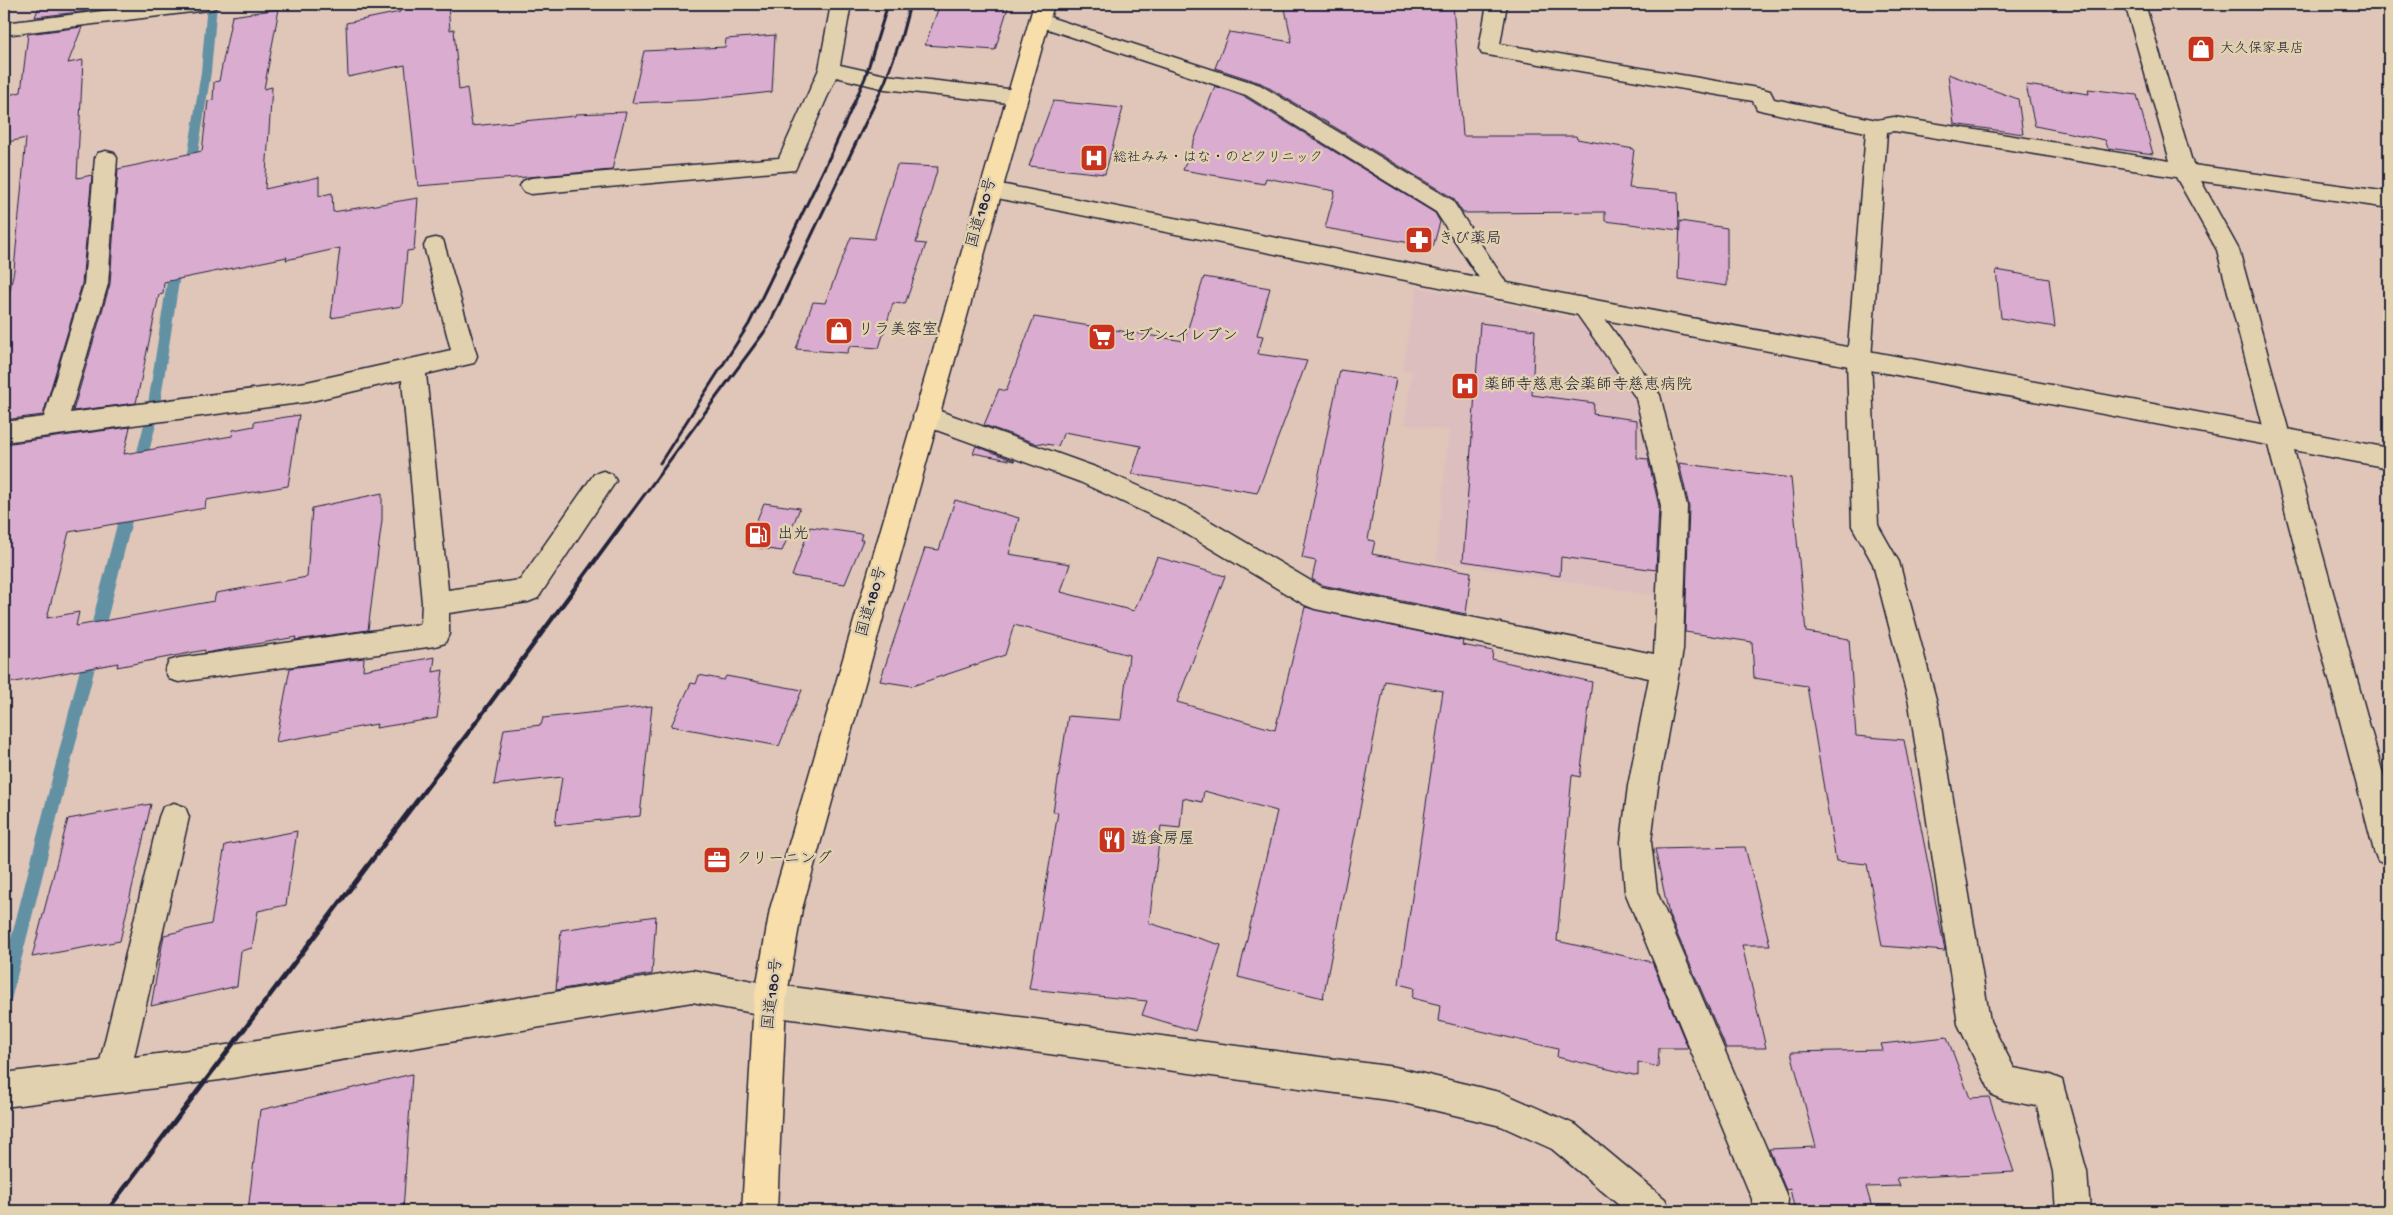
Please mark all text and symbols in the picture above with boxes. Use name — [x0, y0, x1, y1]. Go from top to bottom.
shop icon: 大久保家具店 — [2186, 34, 2216, 64]
place label: 大久保家具店 — [2220, 41, 2304, 58]
hospital icon: 総社みみ・はな・のどクリニック — [1079, 143, 1109, 173]
place label: 総社みみ・はな・のどクリニック — [1113, 150, 1323, 167]
street label: 国道180号 — [963, 175, 1002, 250]
pharmacy icon: きび薬局 — [1404, 225, 1434, 255]
place label: きび薬局 — [1438, 230, 1502, 250]
shop icon: リラ美容室 — [824, 316, 854, 346]
place label: リラ美容室 — [858, 321, 938, 341]
supermarket icon: セブン-イレブン — [1087, 322, 1117, 352]
place label: セブン-イレブン — [1121, 327, 1238, 347]
hospital icon: 薬師寺慈恵会薬師寺慈恵病院 — [1450, 371, 1480, 401]
place label: 薬師寺慈恵会薬師寺慈恵病院 — [1484, 375, 1692, 396]
fuel station icon: 出光 — [743, 520, 773, 550]
place label: 出光 — [777, 525, 809, 545]
street label: 国道180号 — [853, 564, 892, 639]
restaurant icon: 遊食房屋 — [1097, 825, 1127, 855]
place label: 遊食房屋 — [1131, 829, 1195, 850]
office icon: クリーニング — [702, 845, 732, 875]
place label: クリーニング — [736, 850, 832, 870]
street label: 国道180号 — [759, 957, 788, 1031]

